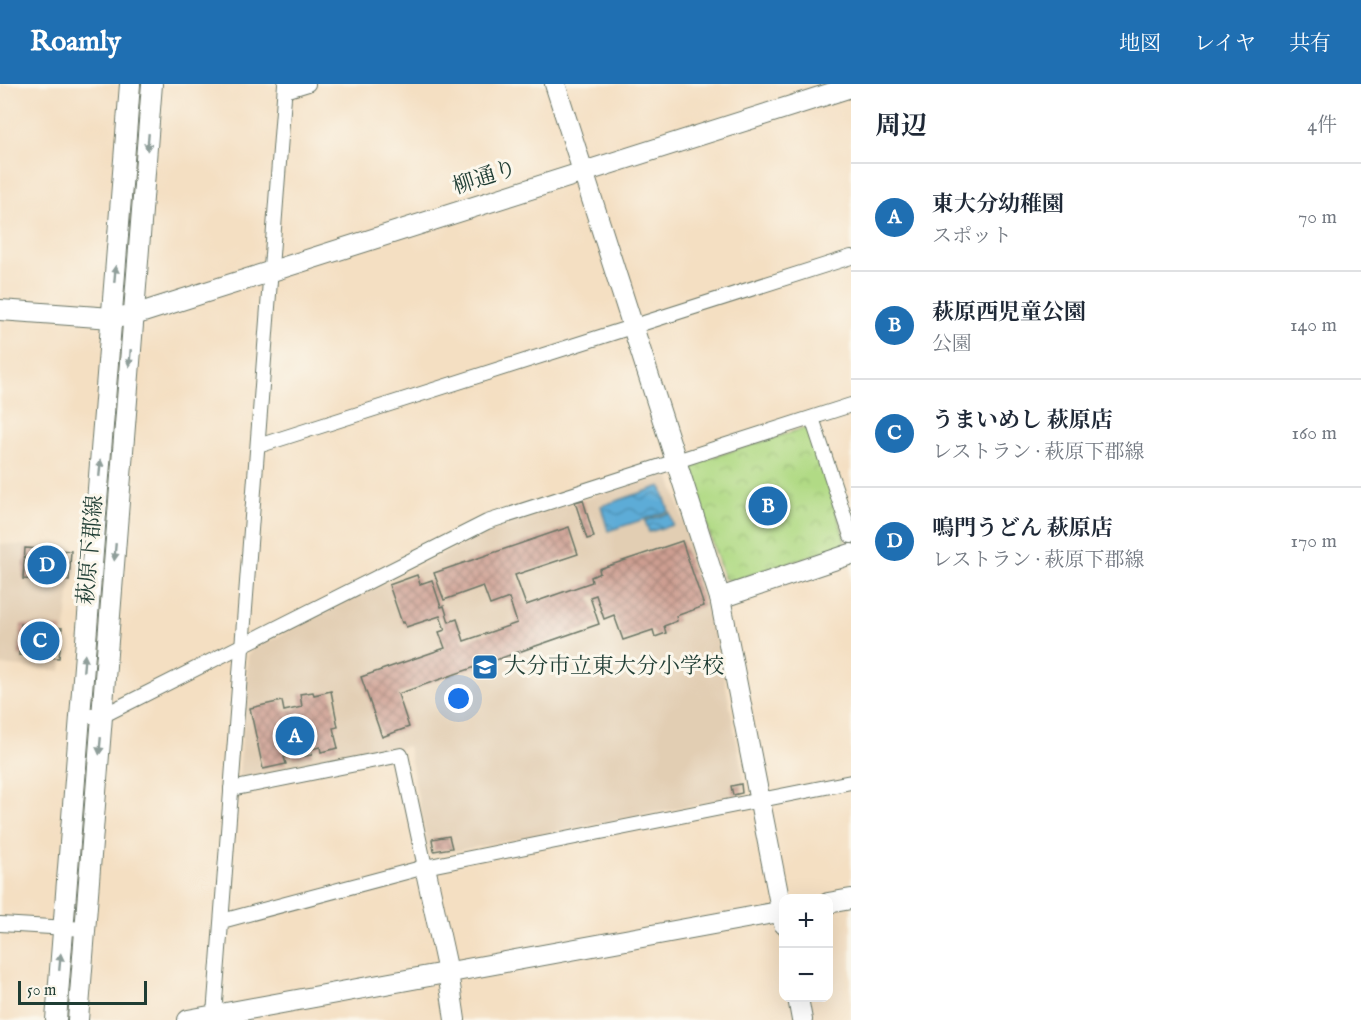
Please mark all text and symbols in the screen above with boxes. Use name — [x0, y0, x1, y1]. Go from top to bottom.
text: Roamly — [30, 25, 121, 60]
text: 地図 — [1119, 31, 1161, 58]
text: レイヤ — [1194, 31, 1256, 58]
text: 共有 — [1289, 31, 1331, 58]
text: 周辺 — [875, 110, 927, 143]
text: 4件 — [1307, 113, 1337, 138]
one-way arrow — [143, 133, 153, 152]
street label: 柳通り — [449, 154, 521, 202]
text: 東大分幼稚園 — [932, 191, 1064, 219]
text: A — [888, 205, 901, 230]
text: 70 m — [1298, 205, 1337, 230]
text: スポット — [932, 224, 1012, 249]
one-way arrow — [110, 264, 120, 283]
text: 萩原西児童公園 — [932, 299, 1086, 327]
text: B — [888, 313, 901, 338]
text: 140 m — [1290, 313, 1337, 338]
text: 公園 — [932, 332, 972, 357]
one-way arrow — [126, 348, 135, 367]
text: うまいめし 萩原店 — [932, 407, 1113, 435]
text: C — [887, 421, 902, 446]
text: 160 m — [1291, 421, 1337, 446]
text: レストラン · 萩原下郡線 — [932, 440, 1145, 465]
one-way arrow — [95, 459, 104, 478]
pin: B — [748, 484, 788, 528]
street label: 萩原下郡線 — [72, 494, 110, 606]
text: 鳴門うどん 萩原店 — [932, 515, 1113, 543]
text: D — [886, 529, 903, 554]
text: 170 m — [1291, 529, 1337, 554]
pin: D — [28, 542, 66, 588]
one-way arrow — [110, 543, 120, 562]
text: レストラン · 萩原下郡線 — [932, 548, 1145, 573]
pin: C — [20, 618, 60, 664]
school or university icon: 大分市立東大分小学校 — [470, 652, 500, 682]
one-way arrow — [79, 653, 89, 672]
place label: 大分市立東大分小学校 — [504, 653, 724, 681]
your location — [444, 684, 473, 713]
pin: A — [276, 714, 314, 758]
one-way arrow — [95, 737, 104, 756]
map controls — [779, 894, 833, 1002]
button: + — [779, 894, 833, 948]
button: − — [779, 948, 833, 1002]
one-way arrow — [56, 952, 65, 971]
scale bar — [18, 978, 147, 1006]
text: 50 m — [27, 981, 56, 1001]

